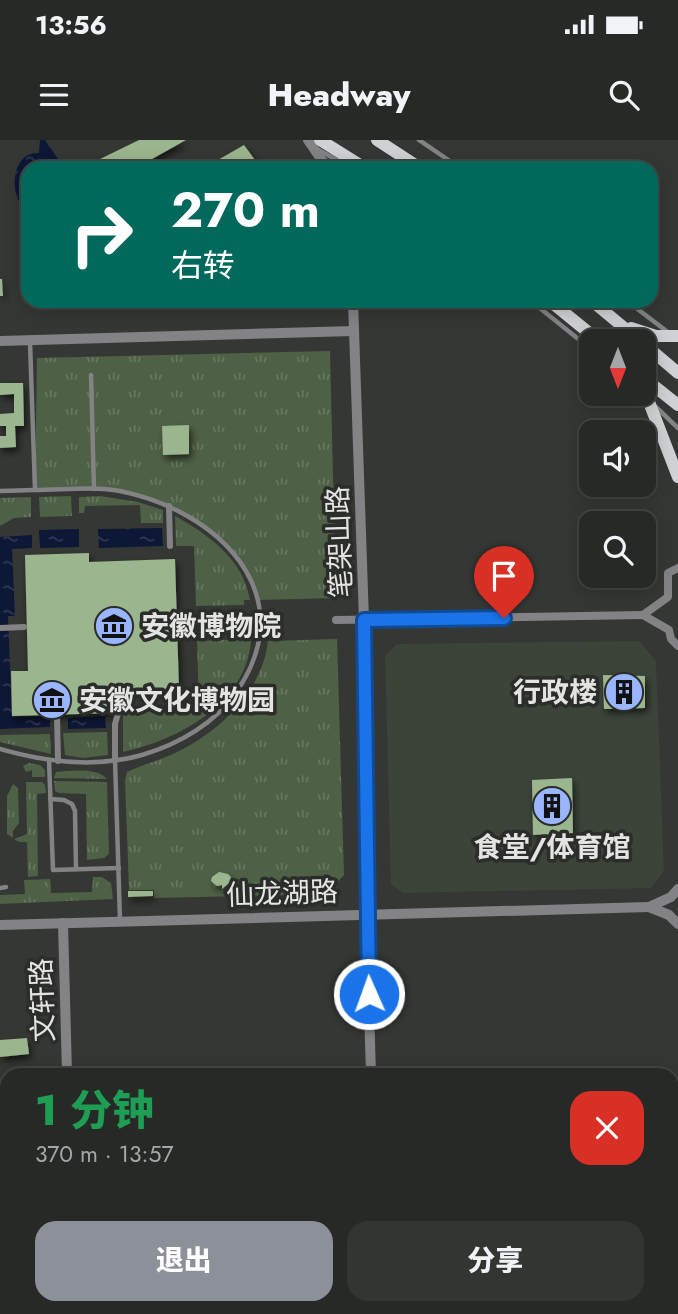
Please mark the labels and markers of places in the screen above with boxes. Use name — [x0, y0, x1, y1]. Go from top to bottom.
pin — [474, 546, 534, 618]
museum icon: 安徽博物院 — [93, 605, 135, 647]
place label: 安徽博物院 — [141, 606, 281, 647]
building icon: 行政楼 — [603, 671, 645, 713]
place label: 行政楼 — [513, 672, 597, 713]
museum icon: 安徽文化博物园 — [31, 679, 73, 721]
place label: 安徽文化博物园 — [79, 680, 275, 721]
building icon: 食堂/体育馆 — [531, 785, 573, 827]
place label: 食堂/体育馆 — [473, 827, 631, 868]

